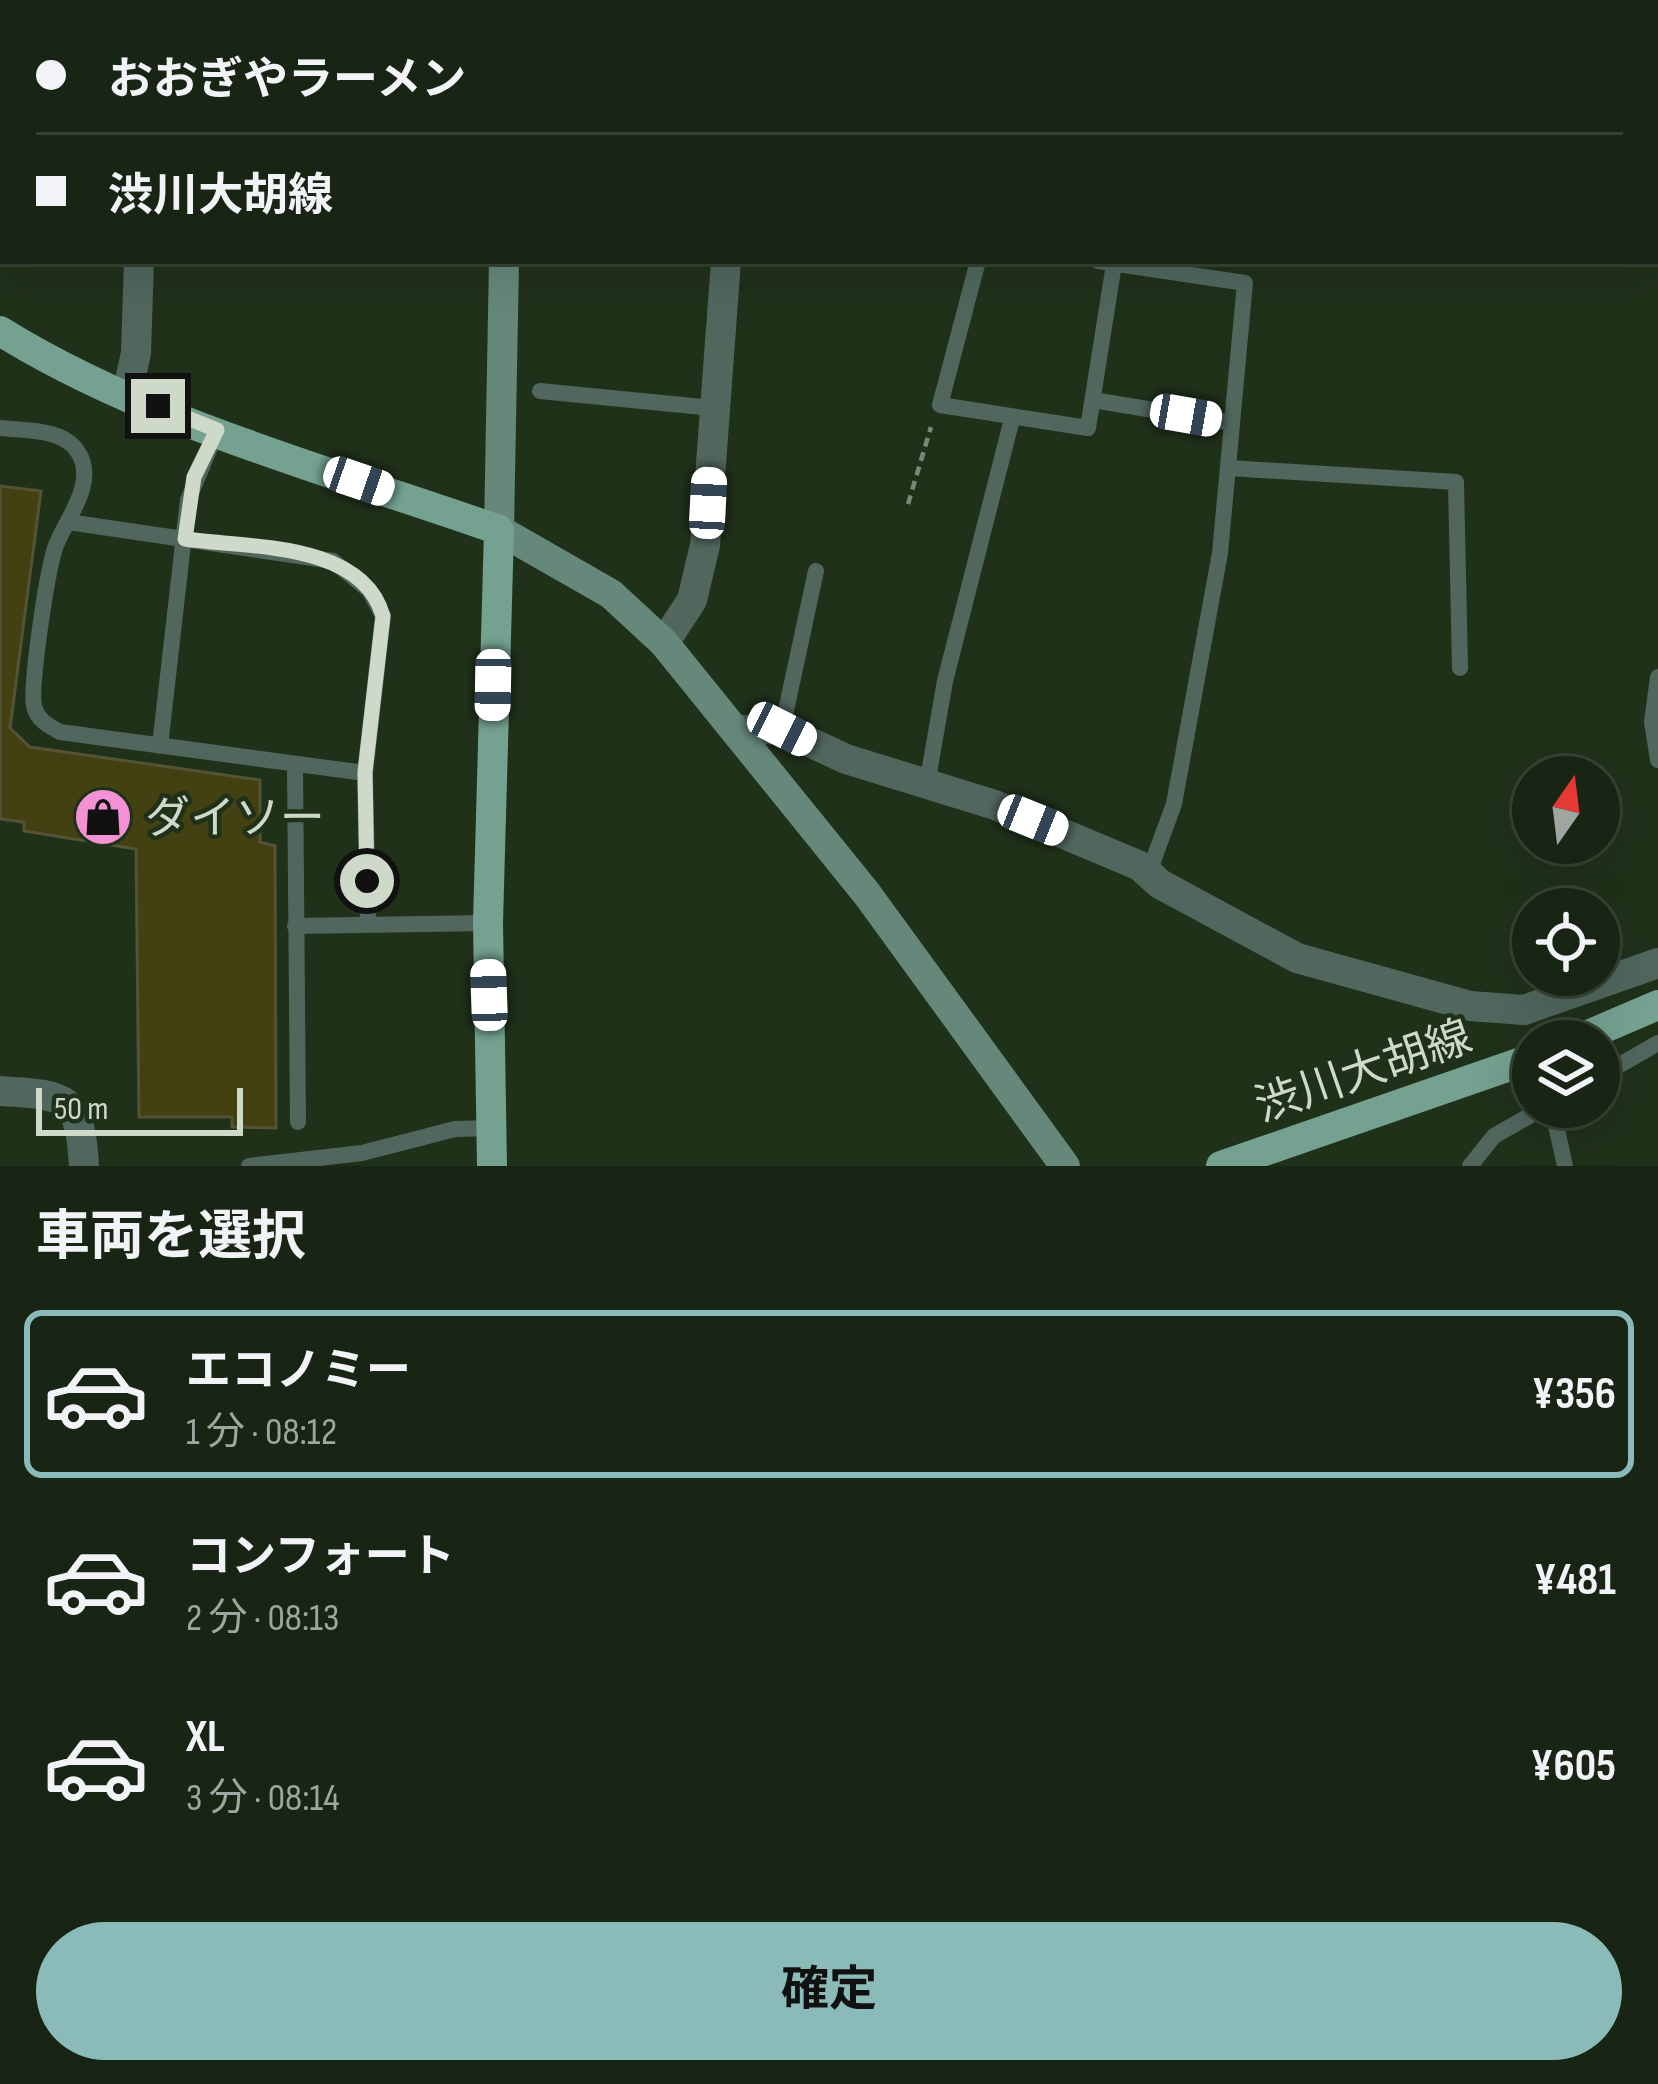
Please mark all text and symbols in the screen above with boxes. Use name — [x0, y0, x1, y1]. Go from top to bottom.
text: おおぎやラーメン — [108, 53, 466, 108]
text: 渋川大胡線 — [108, 169, 333, 224]
route end — [131, 379, 185, 433]
car — [1147, 391, 1225, 439]
car — [319, 452, 399, 510]
car — [688, 466, 728, 540]
car — [474, 649, 512, 721]
car — [742, 697, 822, 761]
north arrow — [1512, 756, 1620, 864]
map controls — [1512, 756, 1620, 1128]
shop icon: ダイソー — [72, 786, 134, 848]
car — [993, 790, 1073, 850]
place label: ダイソー — [145, 792, 325, 847]
route start — [340, 854, 394, 908]
button: locate — [1512, 888, 1620, 996]
car — [470, 958, 508, 1032]
street label: 渋川大胡線 — [1248, 1010, 1479, 1135]
button: layers — [1512, 1020, 1620, 1128]
scale bar — [36, 1082, 243, 1135]
text: 50 m — [54, 1089, 108, 1129]
text: 車両を選択 — [36, 1205, 306, 1270]
icon: car — [42, 1340, 150, 1448]
text: エコノミー — [186, 1344, 411, 1399]
text: ¥356 — [1532, 1367, 1616, 1422]
text: 1 分 · 08:12 — [186, 1409, 337, 1456]
icon: car — [42, 1526, 150, 1634]
text: コンフォート — [186, 1530, 455, 1585]
text: ¥481 — [1534, 1553, 1616, 1608]
text: 2 分 · 08:13 — [186, 1595, 339, 1642]
text: XL — [186, 1710, 225, 1765]
icon: car — [42, 1712, 150, 1820]
text: ¥605 — [1531, 1739, 1616, 1794]
text: 3 分 · 08:14 — [186, 1775, 340, 1822]
button: 確定 — [36, 1922, 1622, 2060]

